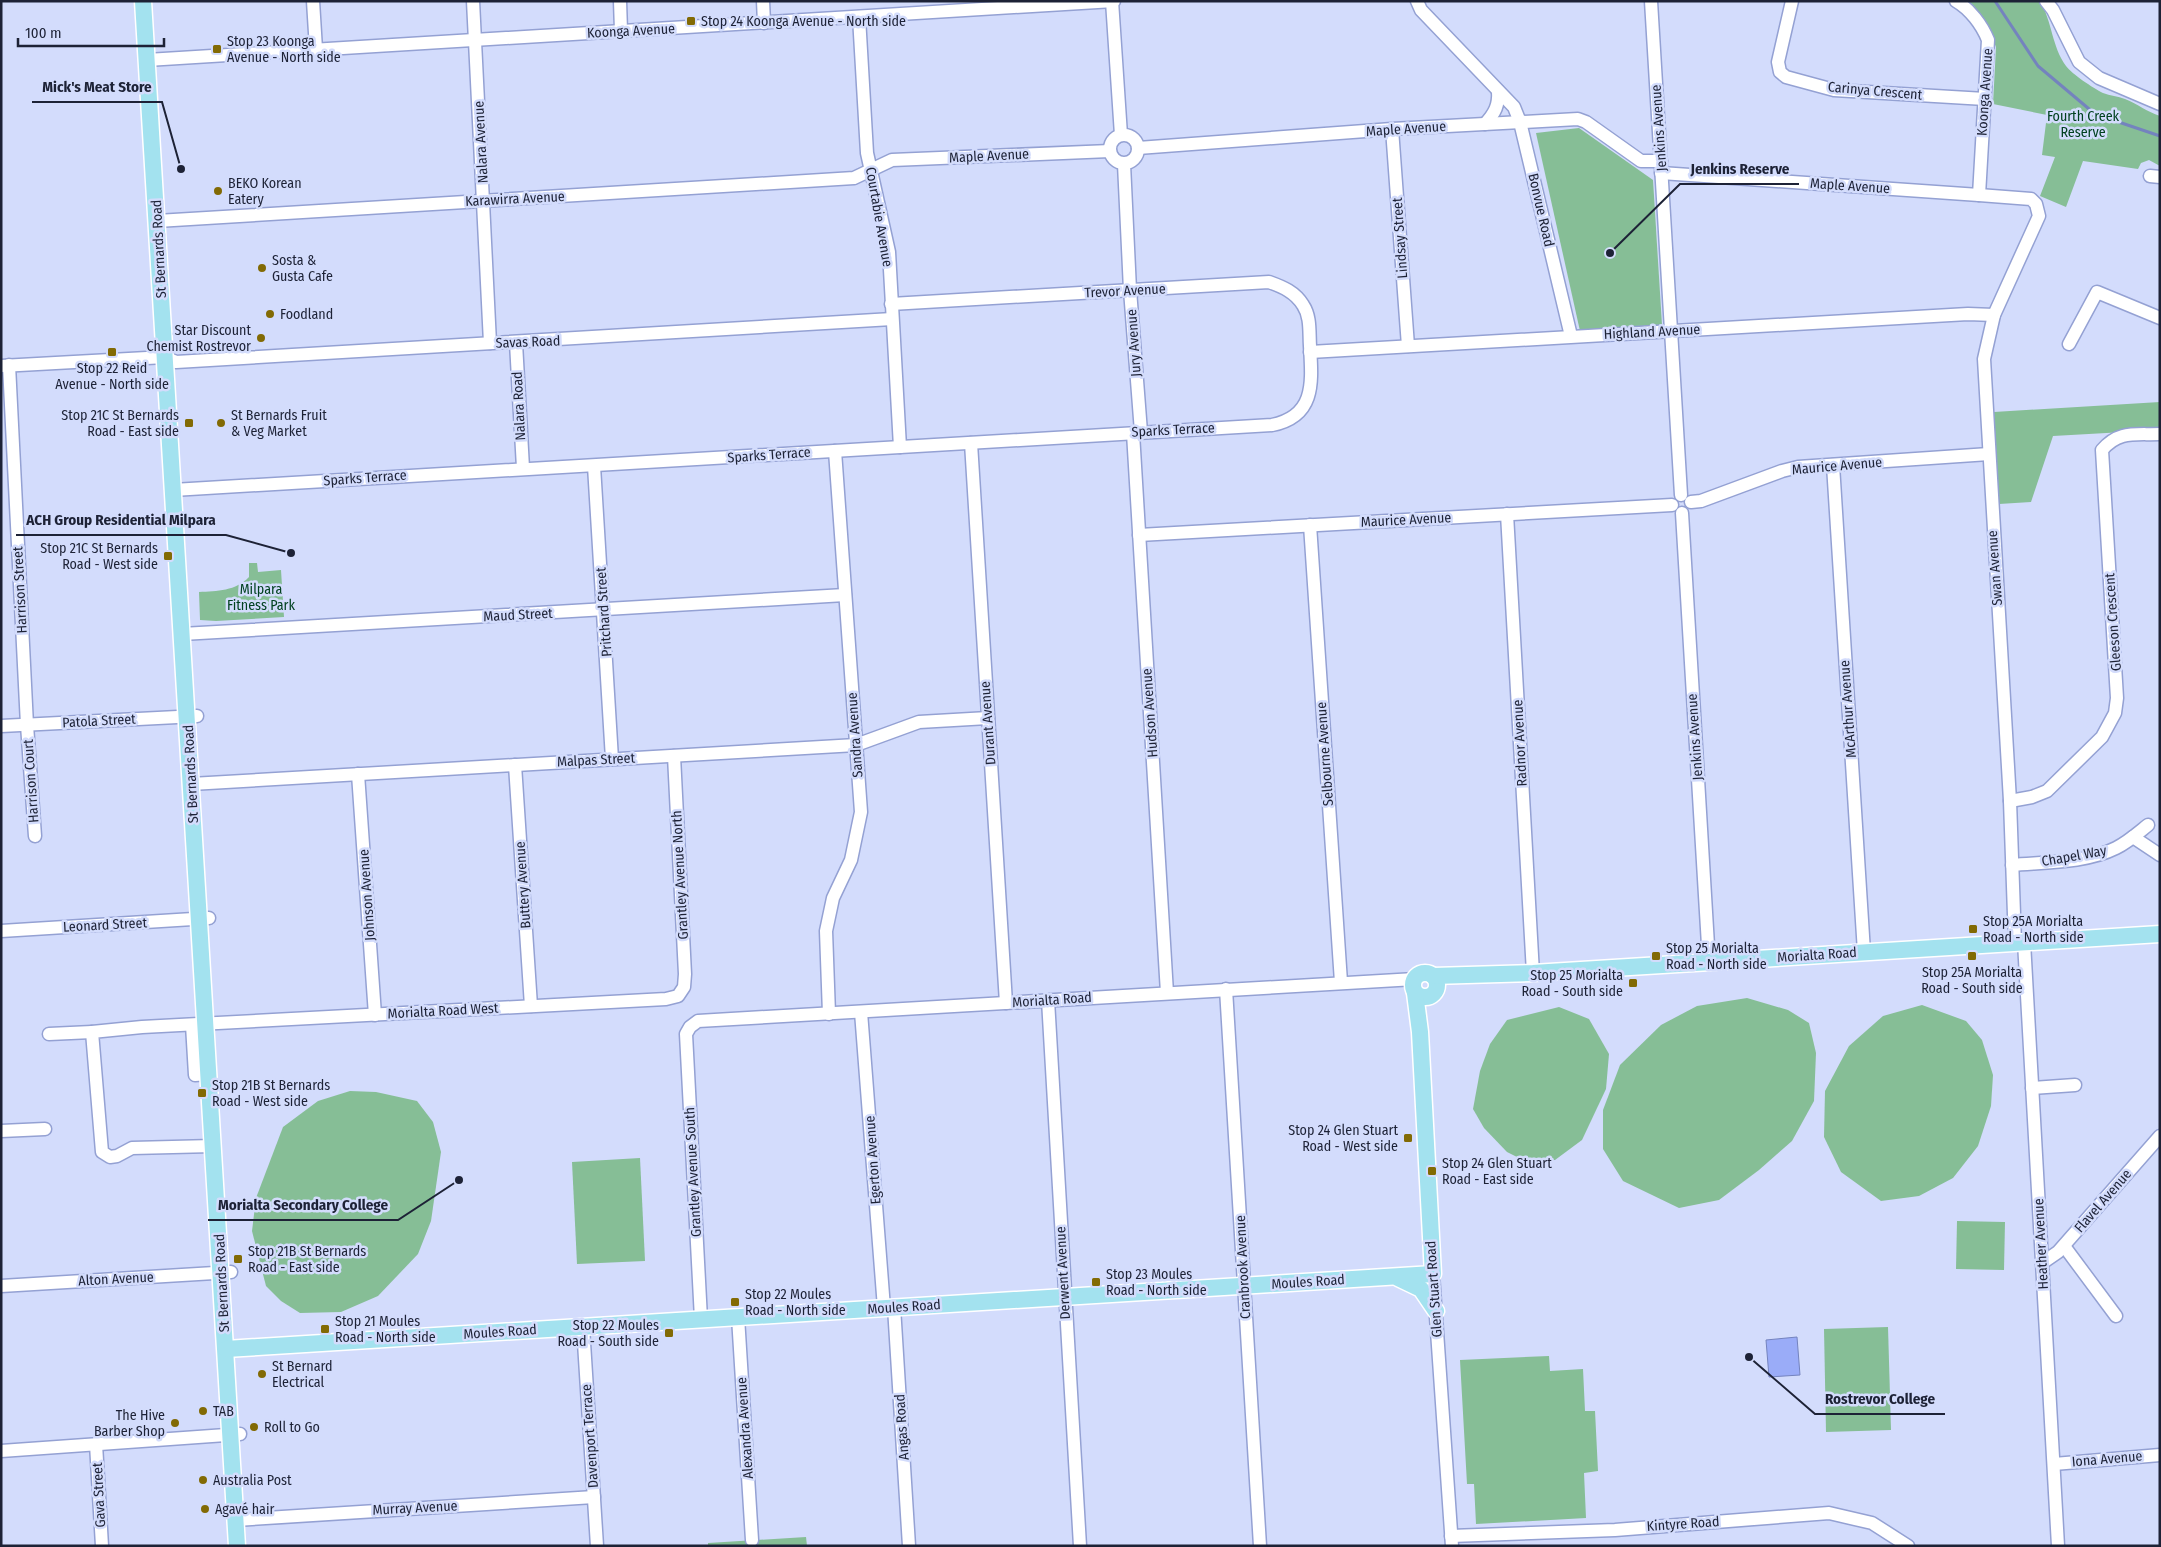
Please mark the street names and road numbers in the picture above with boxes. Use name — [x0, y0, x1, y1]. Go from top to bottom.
street label: Koonga Avenue — [587, 20, 675, 42]
street label: Koonga Avenue — [1973, 48, 1997, 136]
street label: Carinya Crescent — [1827, 78, 1923, 104]
street label: Jenkins Avenue — [1647, 84, 1671, 172]
street label: Nalara Avenue — [470, 100, 492, 184]
street label: Maple Avenue — [1365, 118, 1447, 140]
street label: Maple Avenue — [949, 145, 1030, 167]
street label: Courtabie Avenue — [862, 166, 896, 268]
street label: Bonvue Road — [1524, 172, 1558, 248]
street label: Maple Avenue — [1809, 175, 1891, 197]
street label: Karawirra Avenue — [465, 188, 565, 210]
street label: Lindsay Street — [1389, 197, 1411, 279]
street label: St Bernards Road — [148, 199, 170, 299]
street label: Trevor Avenue — [1084, 280, 1166, 302]
street label: Jury Avenue — [1123, 309, 1145, 377]
street label: Highland Avenue — [1603, 321, 1701, 343]
street label: Savas Road — [495, 332, 561, 352]
street label: Nalara Road — [509, 371, 529, 441]
street label: Sparks Terrace — [1131, 419, 1215, 441]
street label: Sparks Terrace — [727, 444, 811, 466]
street label: Maurice Avenue — [1791, 454, 1883, 478]
street label: Sparks Terrace — [323, 467, 407, 489]
street label: Maurice Avenue — [1360, 509, 1452, 531]
street label: Swan Avenue — [1984, 530, 2006, 606]
street label: Harrison Street — [9, 546, 31, 634]
street label: Pritchard Street — [592, 566, 616, 657]
street label: Gleeson Crescent — [2101, 572, 2125, 672]
street label: Maud Street — [483, 605, 553, 625]
street label: McArthur Avenue — [1836, 660, 1860, 758]
street label: Hudson Avenue — [1138, 668, 1162, 758]
street label: Durant Avenue — [977, 680, 999, 766]
street label: Sandra Avenue — [844, 692, 866, 778]
street label: Jenkins Avenue — [1683, 693, 1707, 781]
street label: Radnor Avenue — [1509, 699, 1531, 787]
street label: Selbourne Avenue — [1313, 701, 1337, 807]
street label: Patola Street — [62, 711, 137, 731]
street label: St Bernards Road — [180, 724, 202, 824]
street label: Harrison Court — [20, 738, 42, 823]
street label: Malpas Street — [557, 749, 636, 771]
street label: Grantley Avenue North — [668, 810, 692, 940]
street label: Buttery Avenue — [511, 841, 535, 929]
street label: Chapel Way — [2040, 842, 2108, 870]
street label: Johnson Avenue — [355, 848, 379, 941]
street label: Leonard Street — [63, 914, 148, 936]
street label: Morialta Road — [1777, 944, 1857, 966]
street label: Morialta Road — [1012, 989, 1092, 1011]
street label: Morialta Road West — [387, 1000, 499, 1022]
street label: Grantley Avenue South — [681, 1107, 705, 1237]
street label: Egerton Avenue — [861, 1115, 885, 1205]
street label: Flavel Avenue — [2071, 1166, 2135, 1236]
street label: Heather Avenue — [2030, 1198, 2052, 1290]
street label: Cranbrook Avenue — [1232, 1214, 1254, 1319]
street label: Derwent Avenue — [1052, 1226, 1074, 1320]
street label: St Bernards Road — [211, 1233, 233, 1333]
street label: Glen Stuart Road — [1422, 1240, 1446, 1338]
street label: Alton Avenue — [78, 1269, 154, 1289]
street label: Moules Road — [1271, 1271, 1345, 1293]
street label: Moules Road — [867, 1296, 941, 1318]
street label: Moules Road — [463, 1321, 537, 1343]
street label: Alexandra Avenue — [733, 1376, 757, 1480]
street label: Davenport Terrace — [578, 1383, 602, 1489]
street label: Angas Road — [891, 1393, 913, 1461]
street label: Iona Avenue — [2071, 1447, 2143, 1471]
street label: Gava Street — [89, 1462, 109, 1528]
street label: Murray Avenue — [372, 1497, 458, 1519]
street label: Kintyre Road — [1646, 1513, 1720, 1535]

